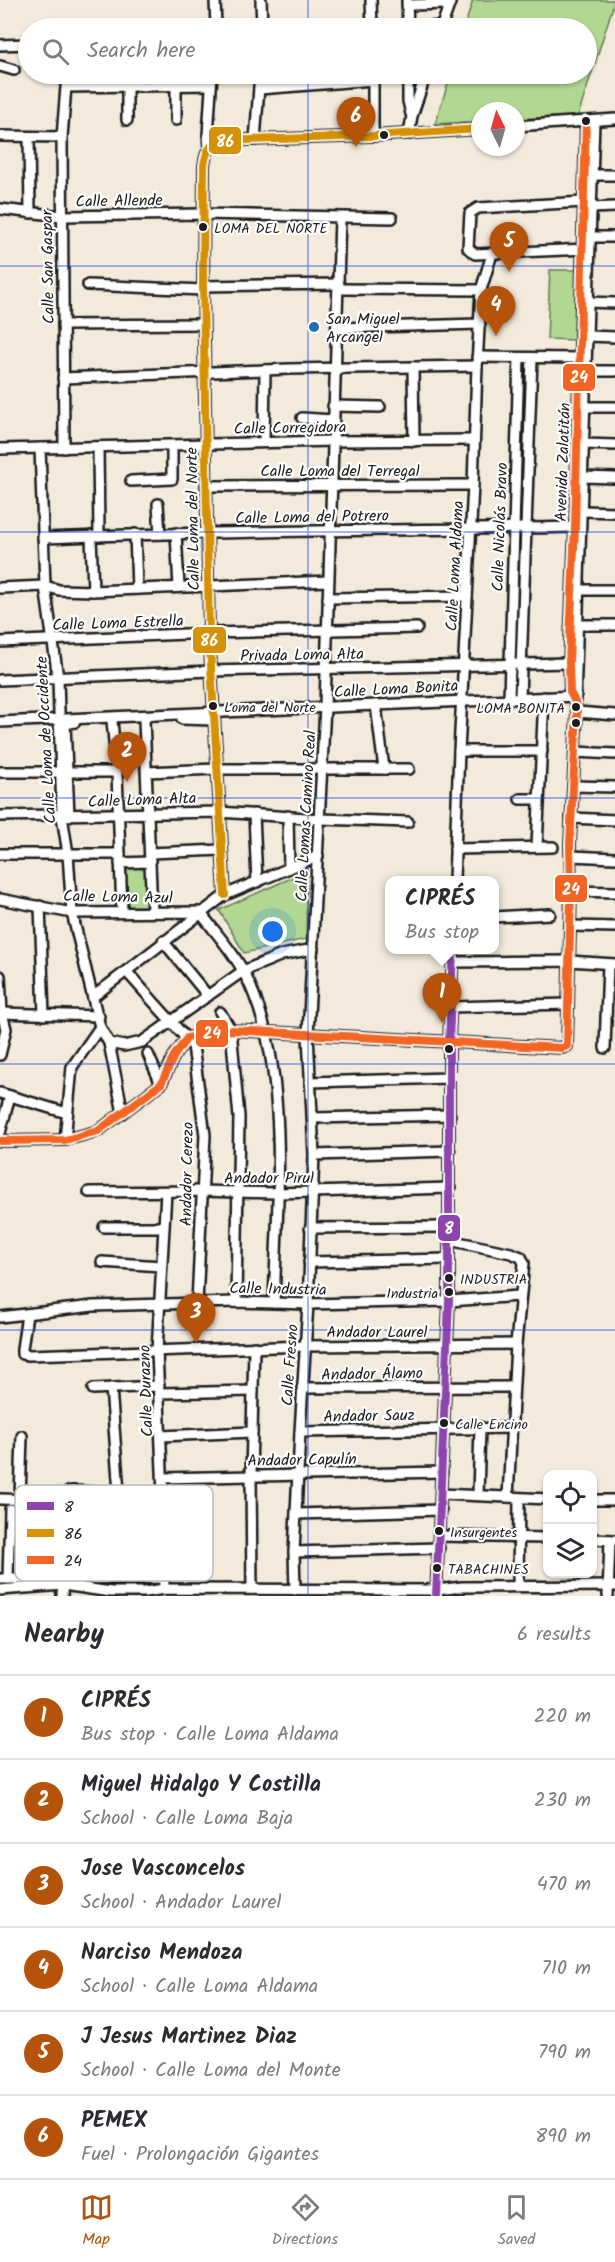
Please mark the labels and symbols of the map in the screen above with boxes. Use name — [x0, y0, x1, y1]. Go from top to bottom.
pin: 6 — [336, 98, 376, 147]
north arrow — [471, 102, 525, 156]
unlabelled marker — [580, 115, 592, 127]
line badge: 86 — [208, 126, 242, 155]
unlabelled marker — [378, 129, 390, 141]
text: 86 — [216, 130, 234, 155]
street label: Calle Allende — [75, 188, 163, 215]
street label: Calle San Gaspar — [35, 208, 62, 324]
place label: LOMA DEL NORTE — [214, 218, 329, 240]
marker: LOMA DEL NORTE — [197, 221, 209, 233]
pin: 5 — [490, 222, 528, 272]
pin: 4 — [476, 286, 516, 336]
place label: San Miguel Arcangel — [326, 307, 400, 350]
marker: San Miguel Arcangel — [307, 320, 321, 334]
line badge: 24 — [562, 363, 596, 392]
text: 24 — [570, 366, 588, 391]
street label: Avenida Zalatitán — [549, 402, 578, 522]
street label: Calle Corregidora — [234, 415, 347, 442]
street label: Calle Loma del Norte — [180, 447, 207, 591]
street label: Calle Loma del Terregal — [260, 459, 420, 484]
street label: Calle Nicolás Bravo — [486, 462, 515, 592]
street label: Calle Loma Aldama — [440, 500, 471, 632]
street label: Calle Loma del Potrero — [235, 504, 389, 531]
street label: Calle Loma Estrella — [52, 609, 184, 638]
line badge: 86 — [192, 626, 227, 654]
text: 86 — [200, 629, 218, 654]
street label: Privada Loma Alta — [240, 642, 364, 669]
street label: Calle Loma de Occidente — [30, 656, 63, 824]
street label: Calle Loma Bonita — [333, 674, 459, 705]
place label: Loma del Norte — [224, 697, 317, 719]
place label: LOMA BONITA — [476, 698, 565, 720]
marker: Loma del Norte — [207, 700, 219, 712]
marker: LOMA BONITA — [570, 701, 582, 713]
unlabelled marker — [570, 717, 582, 729]
street label: Calle Lomas Camino Real — [290, 730, 323, 903]
pin: 2 — [108, 732, 146, 782]
street label: Calle Loma Alta — [87, 786, 197, 815]
line badge: 24 — [554, 874, 588, 903]
text: 24 — [562, 878, 580, 903]
street label: Calle Loma Azul — [63, 884, 173, 911]
your location — [258, 917, 287, 946]
pin: 1 — [422, 974, 462, 1023]
line badge: 24 — [195, 1019, 229, 1048]
text: 24 — [203, 1022, 221, 1047]
unlabelled marker — [443, 1043, 455, 1055]
street label: Andador Cerezo — [174, 1122, 201, 1226]
street label: Andador Pirul — [224, 1166, 314, 1191]
line badge: 8 — [437, 1214, 461, 1242]
text: 8 — [444, 1217, 454, 1242]
place label: INDUSTRIA — [460, 1269, 527, 1291]
marker: INDUSTRIA — [443, 1272, 455, 1284]
street label: Calle Industria — [229, 1276, 327, 1303]
place label: Industria — [387, 1283, 438, 1305]
marker: Industria — [443, 1286, 455, 1298]
pin: 3 — [176, 1294, 216, 1343]
street label: Andador Laurel — [326, 1320, 428, 1345]
street label: Calle Fresno — [275, 1323, 306, 1407]
street label: Calle Durazno — [132, 1344, 161, 1437]
street label: Andador Álamo — [321, 1361, 423, 1388]
street label: Andador Sauz — [323, 1403, 415, 1430]
place label: Calle Encino — [455, 1414, 528, 1436]
marker: Calle Encino — [438, 1417, 450, 1429]
street label: Andador Capulín — [247, 1447, 357, 1474]
legend — [15, 1485, 213, 1581]
text: 8 — [64, 1495, 74, 1520]
text: 86 — [64, 1522, 83, 1547]
place label: Insurgentes — [450, 1522, 517, 1544]
marker: Insurgentes — [433, 1525, 445, 1537]
text: 24 — [64, 1549, 82, 1574]
place label: TABACHINES — [448, 1559, 529, 1581]
marker: TABACHINES — [431, 1562, 443, 1574]

